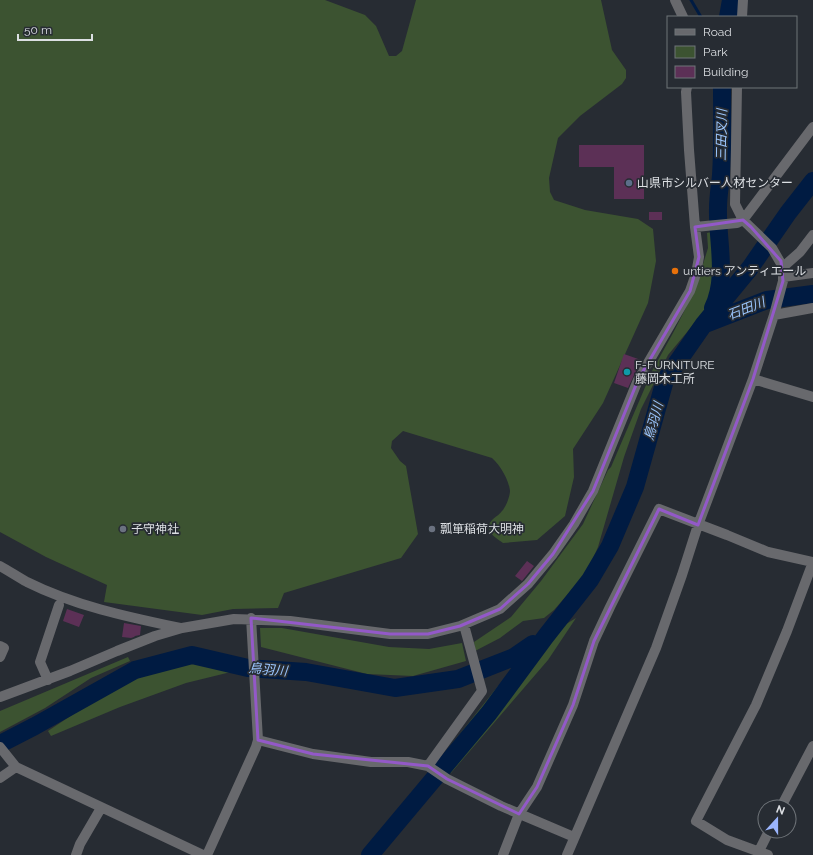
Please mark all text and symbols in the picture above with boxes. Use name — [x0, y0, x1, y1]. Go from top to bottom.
scale bar — [18, 16, 92, 42]
legend — [667, 16, 797, 88]
text: 50 m — [24, 23, 52, 37]
text: Road — [703, 25, 732, 39]
text: Park — [703, 45, 728, 59]
text: Building — [703, 65, 749, 79]
water label: 三田叉川 — [714, 107, 729, 161]
place label: 山県市シルバー人材センター — [637, 176, 793, 190]
marker: 山県市シルバー人材センター — [624, 178, 634, 188]
place label: untiers アンティエール — [683, 264, 807, 278]
marker: untiers アンティエール — [670, 266, 680, 276]
water label: 石田川 — [725, 294, 769, 322]
place label: F-FURNITURE 藤岡木工所 — [635, 358, 715, 386]
marker: F-FURNITURE 藤岡木工所 — [622, 367, 632, 377]
water label: 鳥羽川 — [641, 398, 667, 442]
place label: 子守神社 — [131, 522, 179, 536]
place label: 瓢箪稲荷大明神 — [440, 522, 524, 536]
marker: 子守神社 — [118, 524, 128, 534]
marker: 瓢箪稲荷大明神 — [427, 524, 437, 534]
water label: 鳥羽川 — [248, 660, 290, 679]
north arrow — [757, 799, 797, 839]
text: N — [774, 803, 787, 818]

